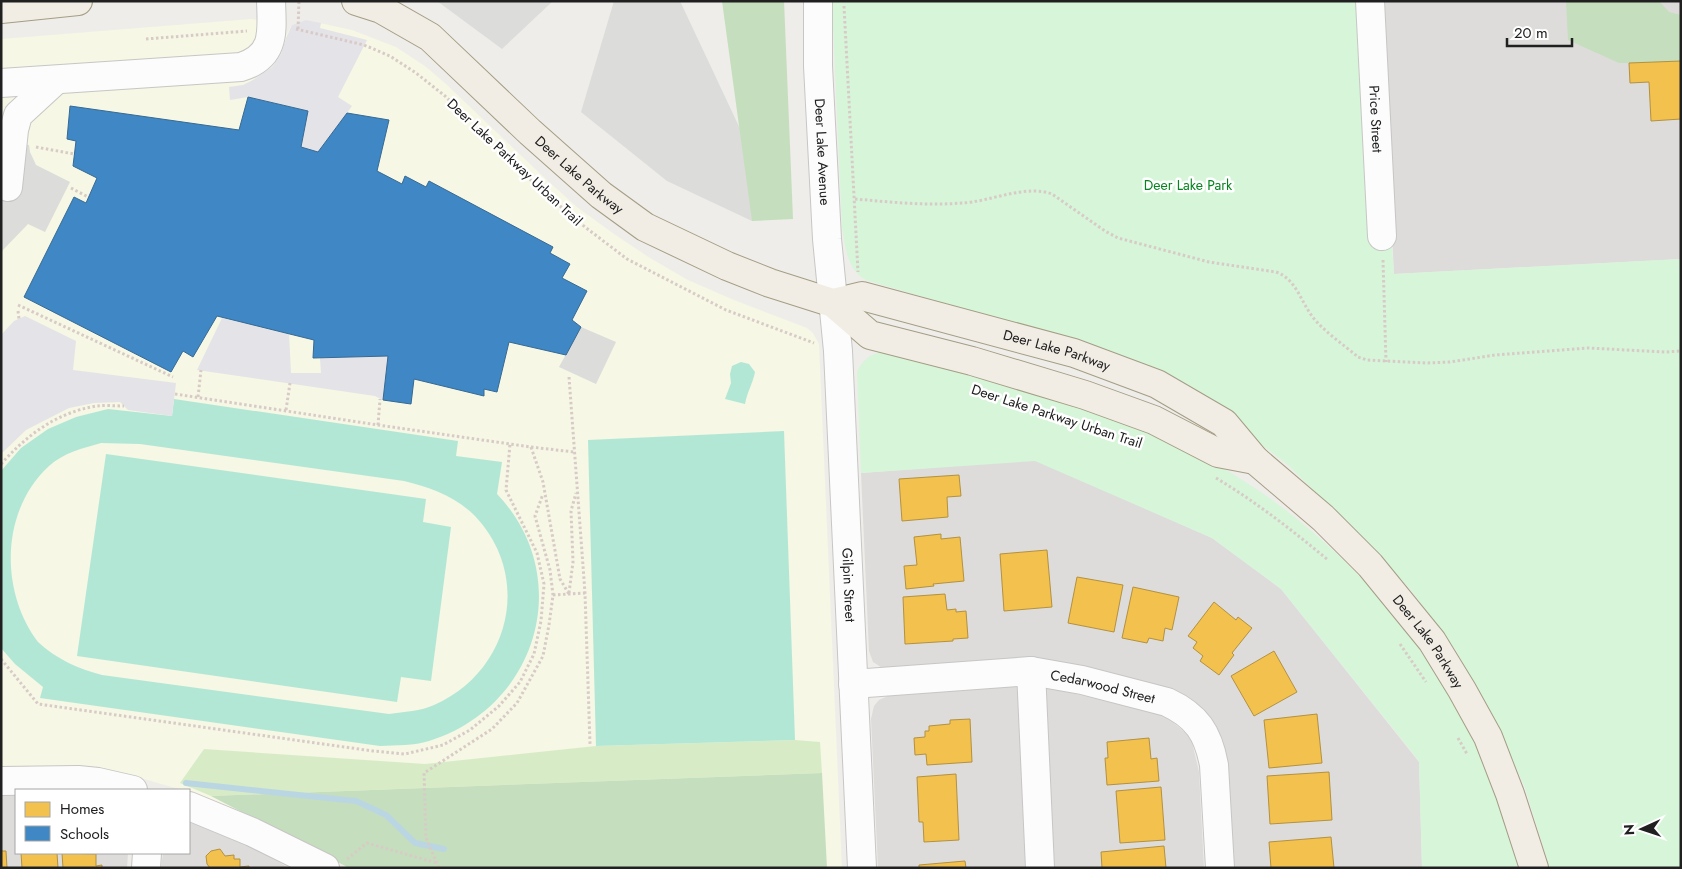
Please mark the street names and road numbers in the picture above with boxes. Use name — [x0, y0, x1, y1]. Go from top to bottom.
street label: Price Street — [1364, 85, 1388, 154]
street label: Deer Lake Parkway Urban Trail — [444, 95, 586, 229]
street label: Deer Lake Avenue — [810, 98, 835, 206]
street label: Deer Lake Parkway — [532, 133, 628, 217]
street label: Deer Lake Parkway — [1001, 324, 1114, 376]
street label: Deer Lake Parkway Urban Trail — [969, 379, 1145, 453]
street label: Gilpin Street — [837, 547, 861, 623]
street label: Deer Lake Parkway — [1388, 590, 1469, 693]
street label: Cedarwood Street — [1049, 665, 1158, 709]

